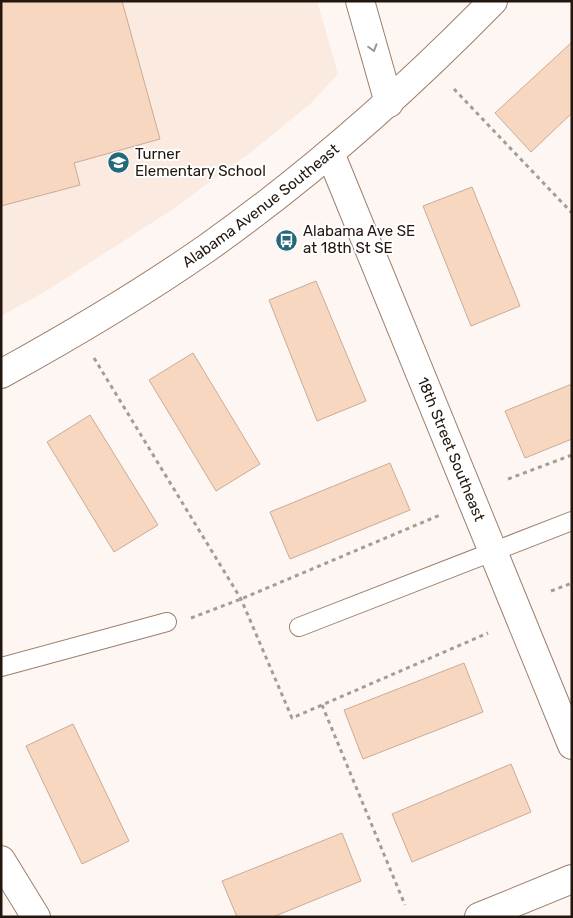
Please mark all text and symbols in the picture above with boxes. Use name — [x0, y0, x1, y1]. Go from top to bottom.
one-way arrow — [367, 44, 377, 52]
street label: Alabama Avenue Southeast — [179, 140, 343, 271]
place label: Turner Elementary School — [135, 145, 266, 180]
school or university icon: Turner Elementary School — [107, 151, 131, 175]
place label: Alabama Ave SE at 18th St SE — [303, 222, 415, 257]
bus stop icon: Alabama Ave SE at 18th St SE — [275, 228, 299, 252]
street label: 18th Street Southeast — [414, 375, 489, 524]

